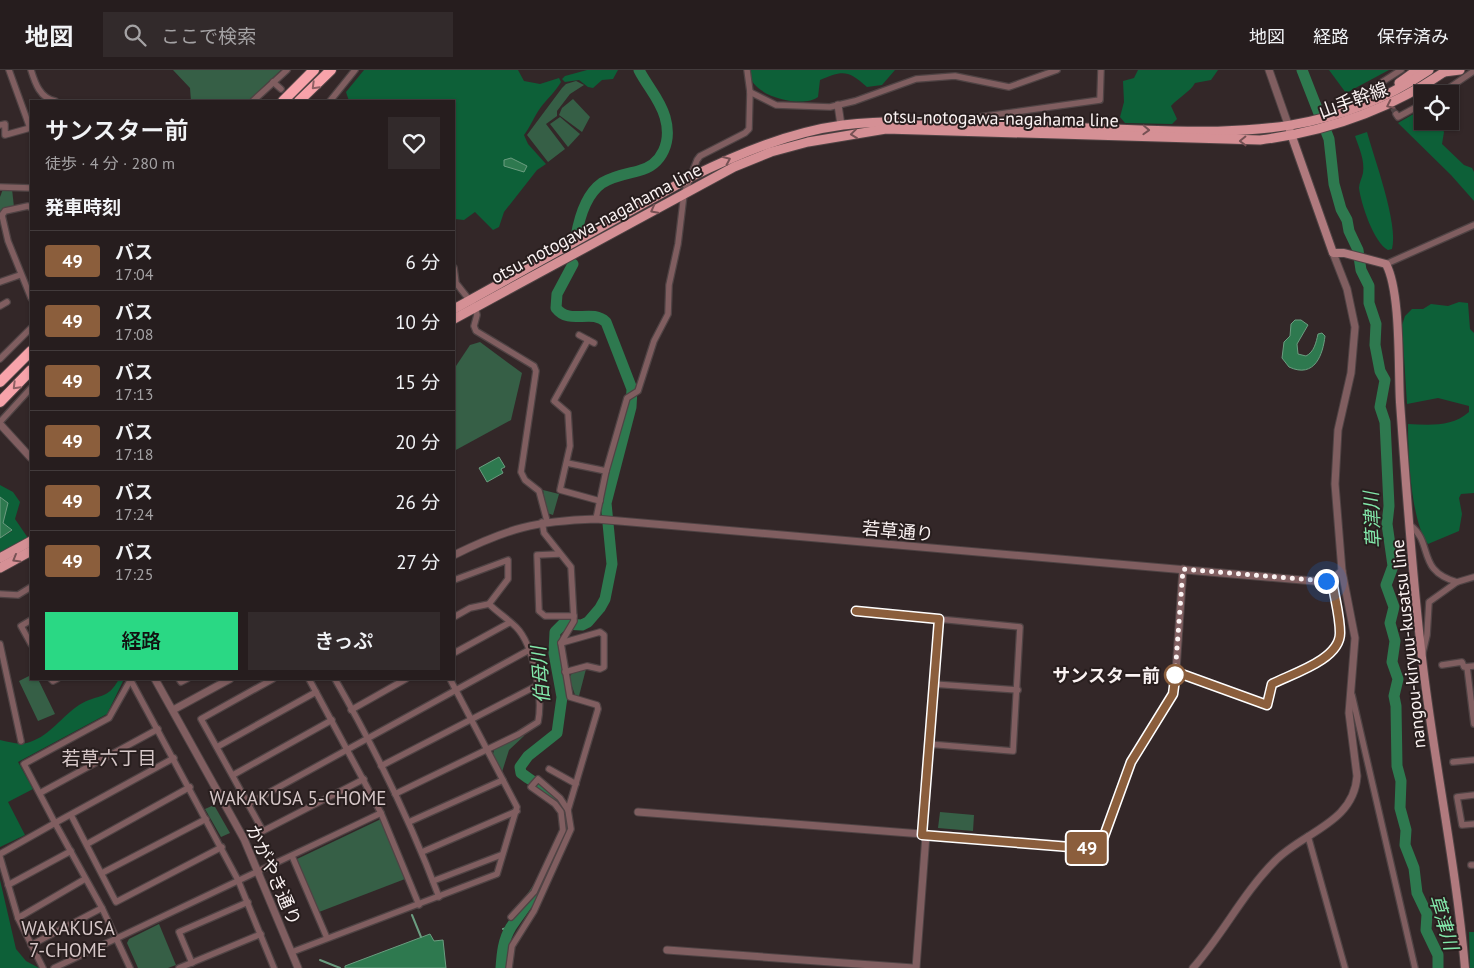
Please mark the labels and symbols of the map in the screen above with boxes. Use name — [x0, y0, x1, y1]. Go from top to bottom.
street label: 山手幹線 — [1315, 77, 1391, 123]
one-way arrow — [312, 80, 321, 89]
one-way arrow — [1386, 98, 1395, 109]
street label: otsu-notogawa-nagahama line — [883, 104, 1119, 132]
one-way arrow — [1142, 125, 1150, 135]
one-way arrow — [849, 128, 858, 138]
one-way arrow — [1239, 136, 1246, 146]
one-way arrow — [722, 156, 731, 167]
street label: otsu-notogawa-nagahama line — [487, 158, 705, 288]
one-way arrow — [651, 204, 660, 214]
one-way arrow — [12, 381, 21, 390]
water label: 草津川 — [1358, 489, 1385, 549]
street label: 若草通り — [861, 516, 935, 546]
street label: nangou-kiryuu-kusatsu line — [1386, 538, 1430, 750]
one-way arrow — [12, 553, 21, 563]
your location — [1314, 569, 1339, 594]
water label: 伯母川 — [526, 644, 554, 704]
place label: サンスター前 — [1052, 664, 1160, 687]
marker: サンスター前 — [1164, 664, 1186, 686]
district label: 若草六丁目 — [61, 746, 157, 770]
district label: WAKAKUSA 5-CHOME — [210, 786, 386, 810]
street label: かがやき通り — [242, 821, 306, 929]
line badge: 49 — [1064, 832, 1110, 864]
water label: 草津川 — [1424, 891, 1464, 955]
district label: WAKAKUSA 7-CHOME — [21, 916, 115, 962]

